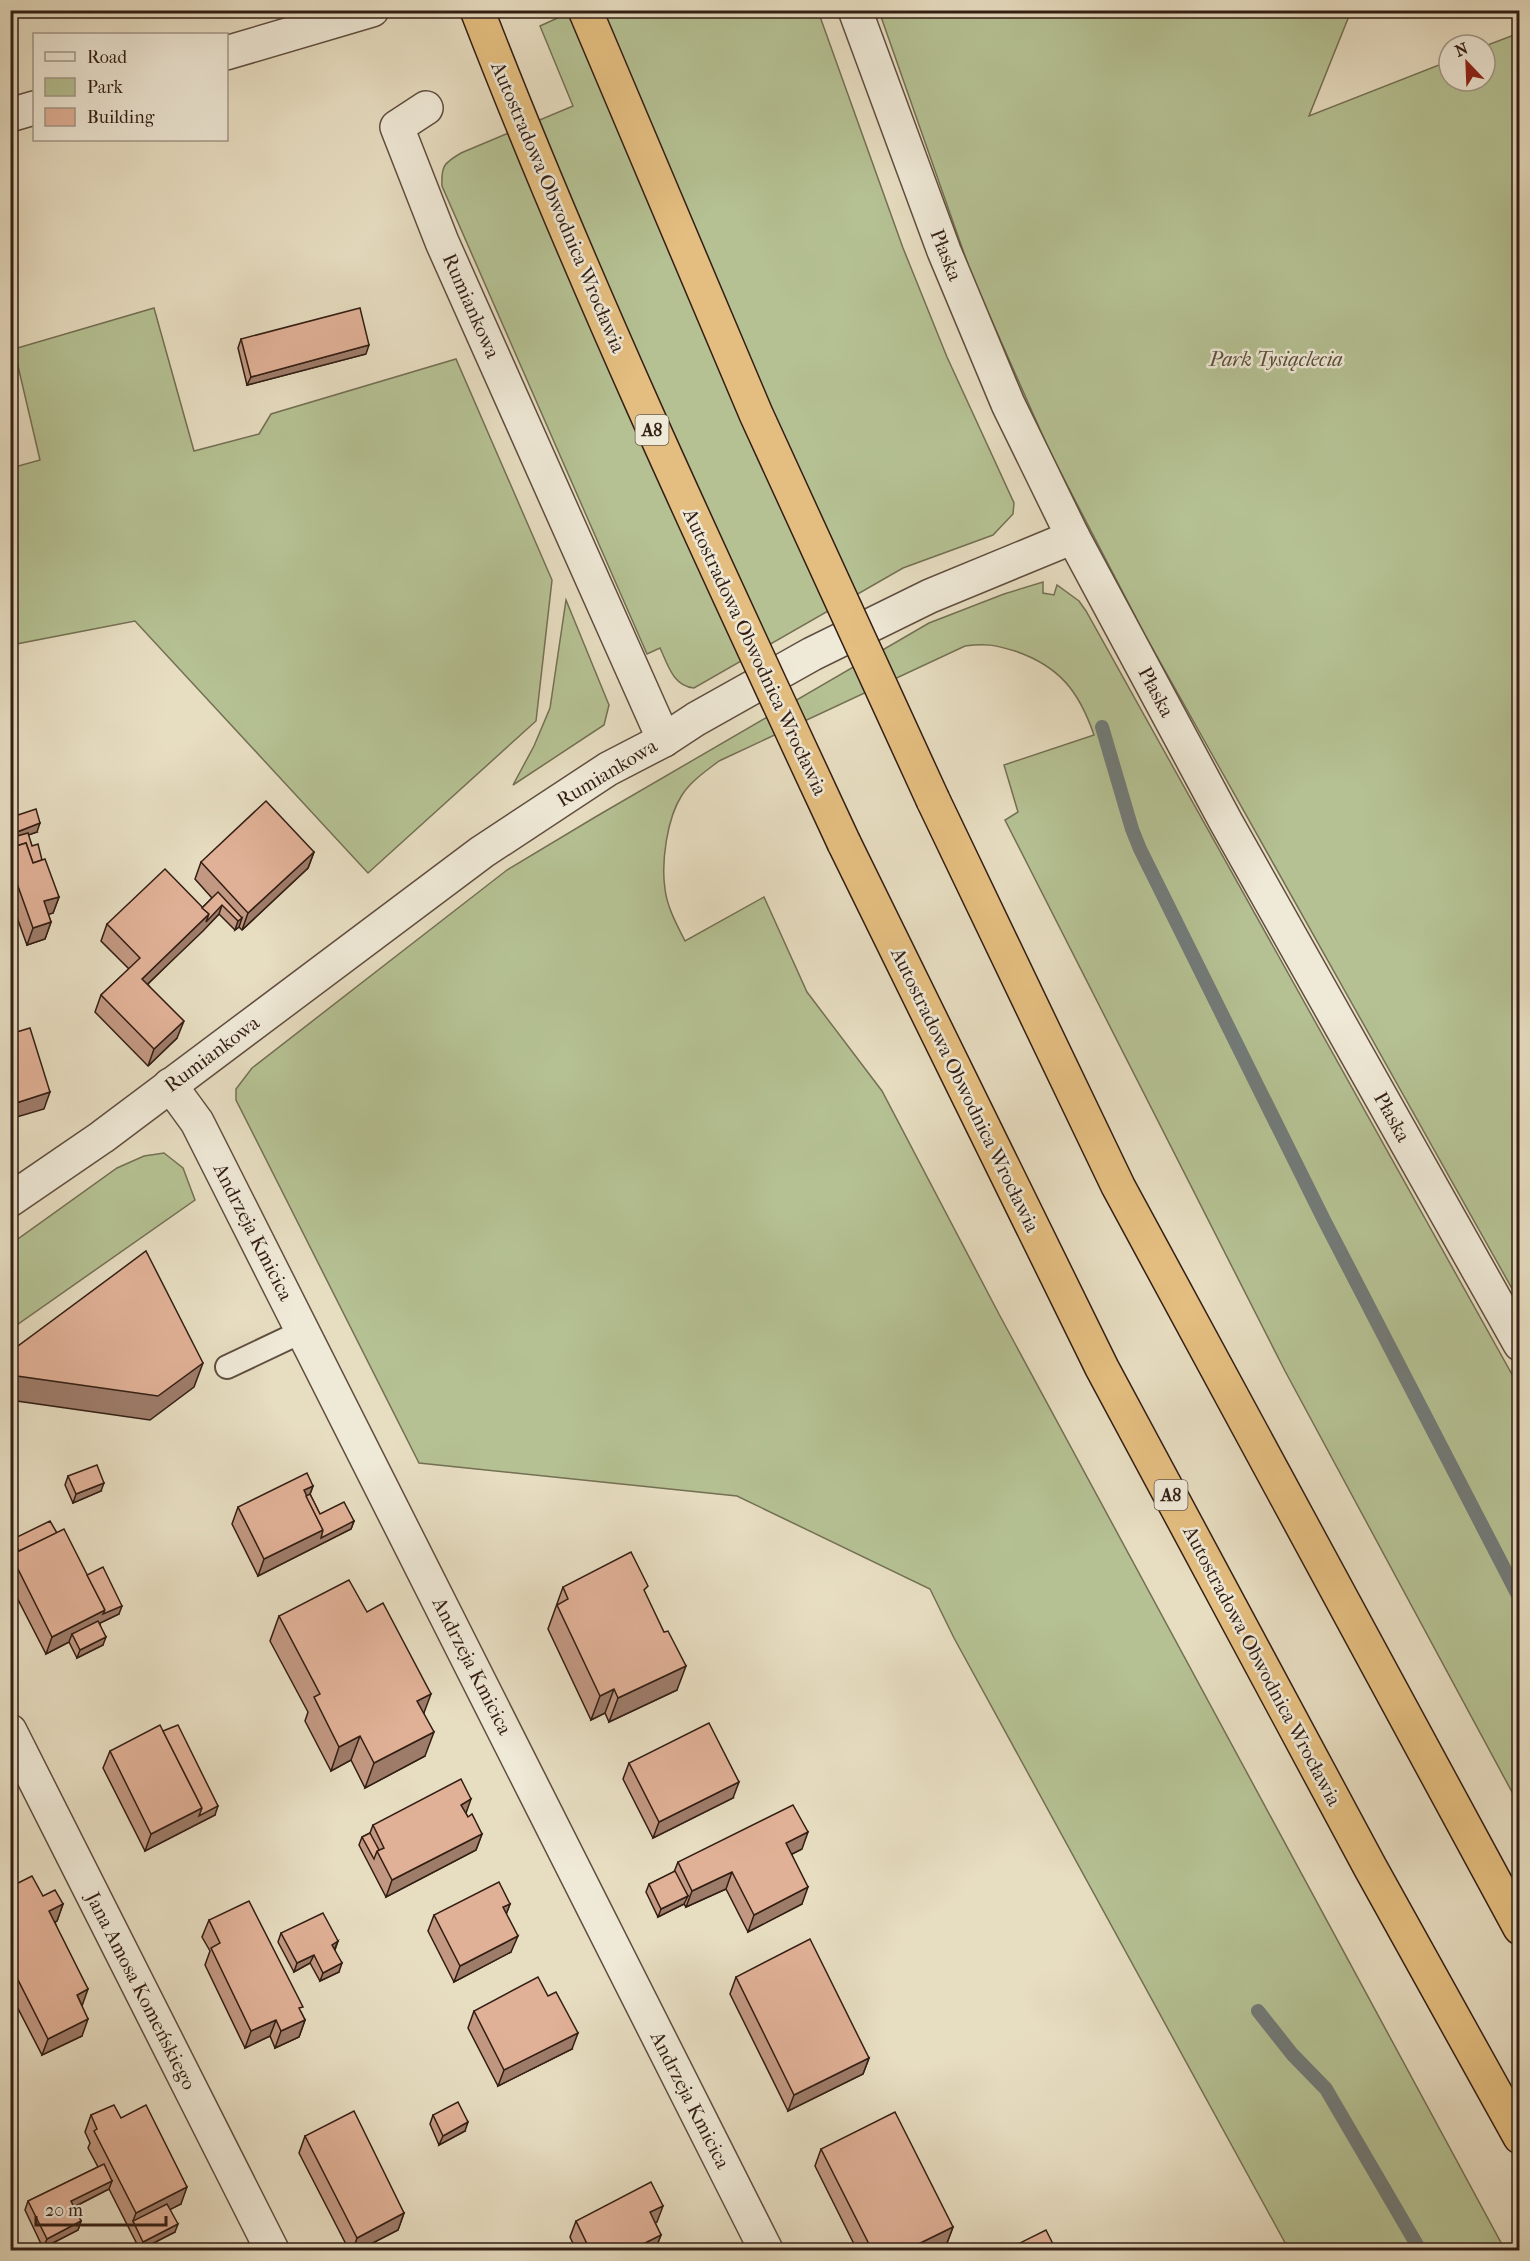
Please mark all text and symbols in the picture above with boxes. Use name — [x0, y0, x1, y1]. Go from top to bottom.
legend — [33, 33, 228, 141]
north arrow — [1437, 33, 1497, 93]
text: N — [1452, 38, 1471, 61]
text: Road — [87, 47, 127, 68]
street label: Autostradowa Obwodnica Wrocławia — [486, 57, 630, 357]
text: Park — [87, 77, 124, 98]
text: Building — [87, 107, 155, 128]
street label: Płaska — [925, 226, 967, 285]
street label: Rumiankowa — [438, 250, 505, 363]
park label: Park Tysiąclecia — [1208, 348, 1343, 371]
road number: A8 — [636, 415, 668, 445]
street label: Autostradowa Obwodnica Wrocławia — [678, 504, 832, 800]
street label: Płaska — [1133, 663, 1179, 722]
street label: Rumiankowa — [553, 734, 662, 812]
street label: Autostradowa Obwodnica Wrocławia — [885, 943, 1044, 1237]
street label: Rumiankowa — [160, 1011, 264, 1097]
street label: Płaska — [1369, 1088, 1415, 1147]
street label: Andrzeja Kmicica — [208, 1159, 298, 1305]
road number: A8 — [1154, 1480, 1188, 1510]
street label: Autostradowa Obwodnica Wrocławia — [1178, 1521, 1346, 1811]
street label: Andrzeja Kmicica — [427, 1593, 517, 1739]
street label: Jana Amosa Komeńskiego — [80, 1887, 201, 2094]
street label: Andrzeja Kmicica — [645, 2027, 735, 2173]
scale bar — [36, 2189, 166, 2227]
text: 20 m — [45, 2200, 83, 2221]

